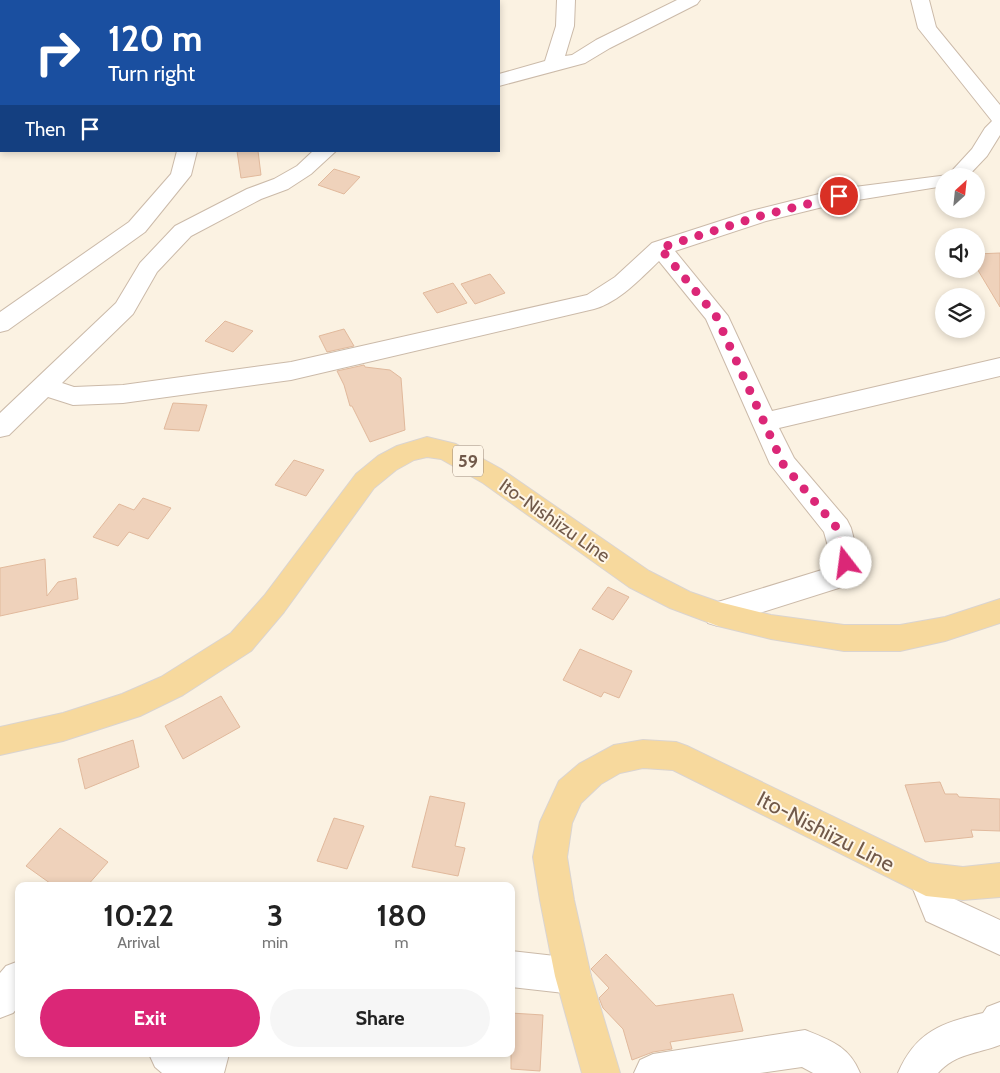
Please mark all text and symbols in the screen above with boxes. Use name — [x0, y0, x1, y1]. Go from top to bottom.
text: 120 m — [108, 17, 202, 60]
icon: right — [25, 20, 90, 85]
text: Turn right — [108, 60, 195, 87]
icon: arrive — [76, 115, 104, 143]
text: Then — [25, 118, 66, 141]
north arrow — [935, 168, 985, 218]
map controls — [935, 168, 985, 338]
pin — [818, 175, 860, 217]
icon: arrive — [825, 182, 853, 210]
button: sound — [935, 228, 985, 278]
button: layers — [935, 288, 985, 338]
road number: 59 — [453, 446, 483, 476]
street label: Ito-Nishiizu Line — [495, 474, 615, 567]
position arrow — [819, 536, 871, 588]
street label: Ito-Nishiizu Line — [753, 785, 899, 878]
text: 10:22 — [103, 897, 174, 934]
text: 3 — [267, 897, 283, 934]
text: 180 — [376, 897, 427, 934]
text: Arrival — [117, 933, 160, 952]
text: min — [262, 933, 288, 952]
text: m — [395, 933, 409, 952]
button: Exit — [40, 989, 260, 1047]
button: Share — [270, 989, 490, 1047]

